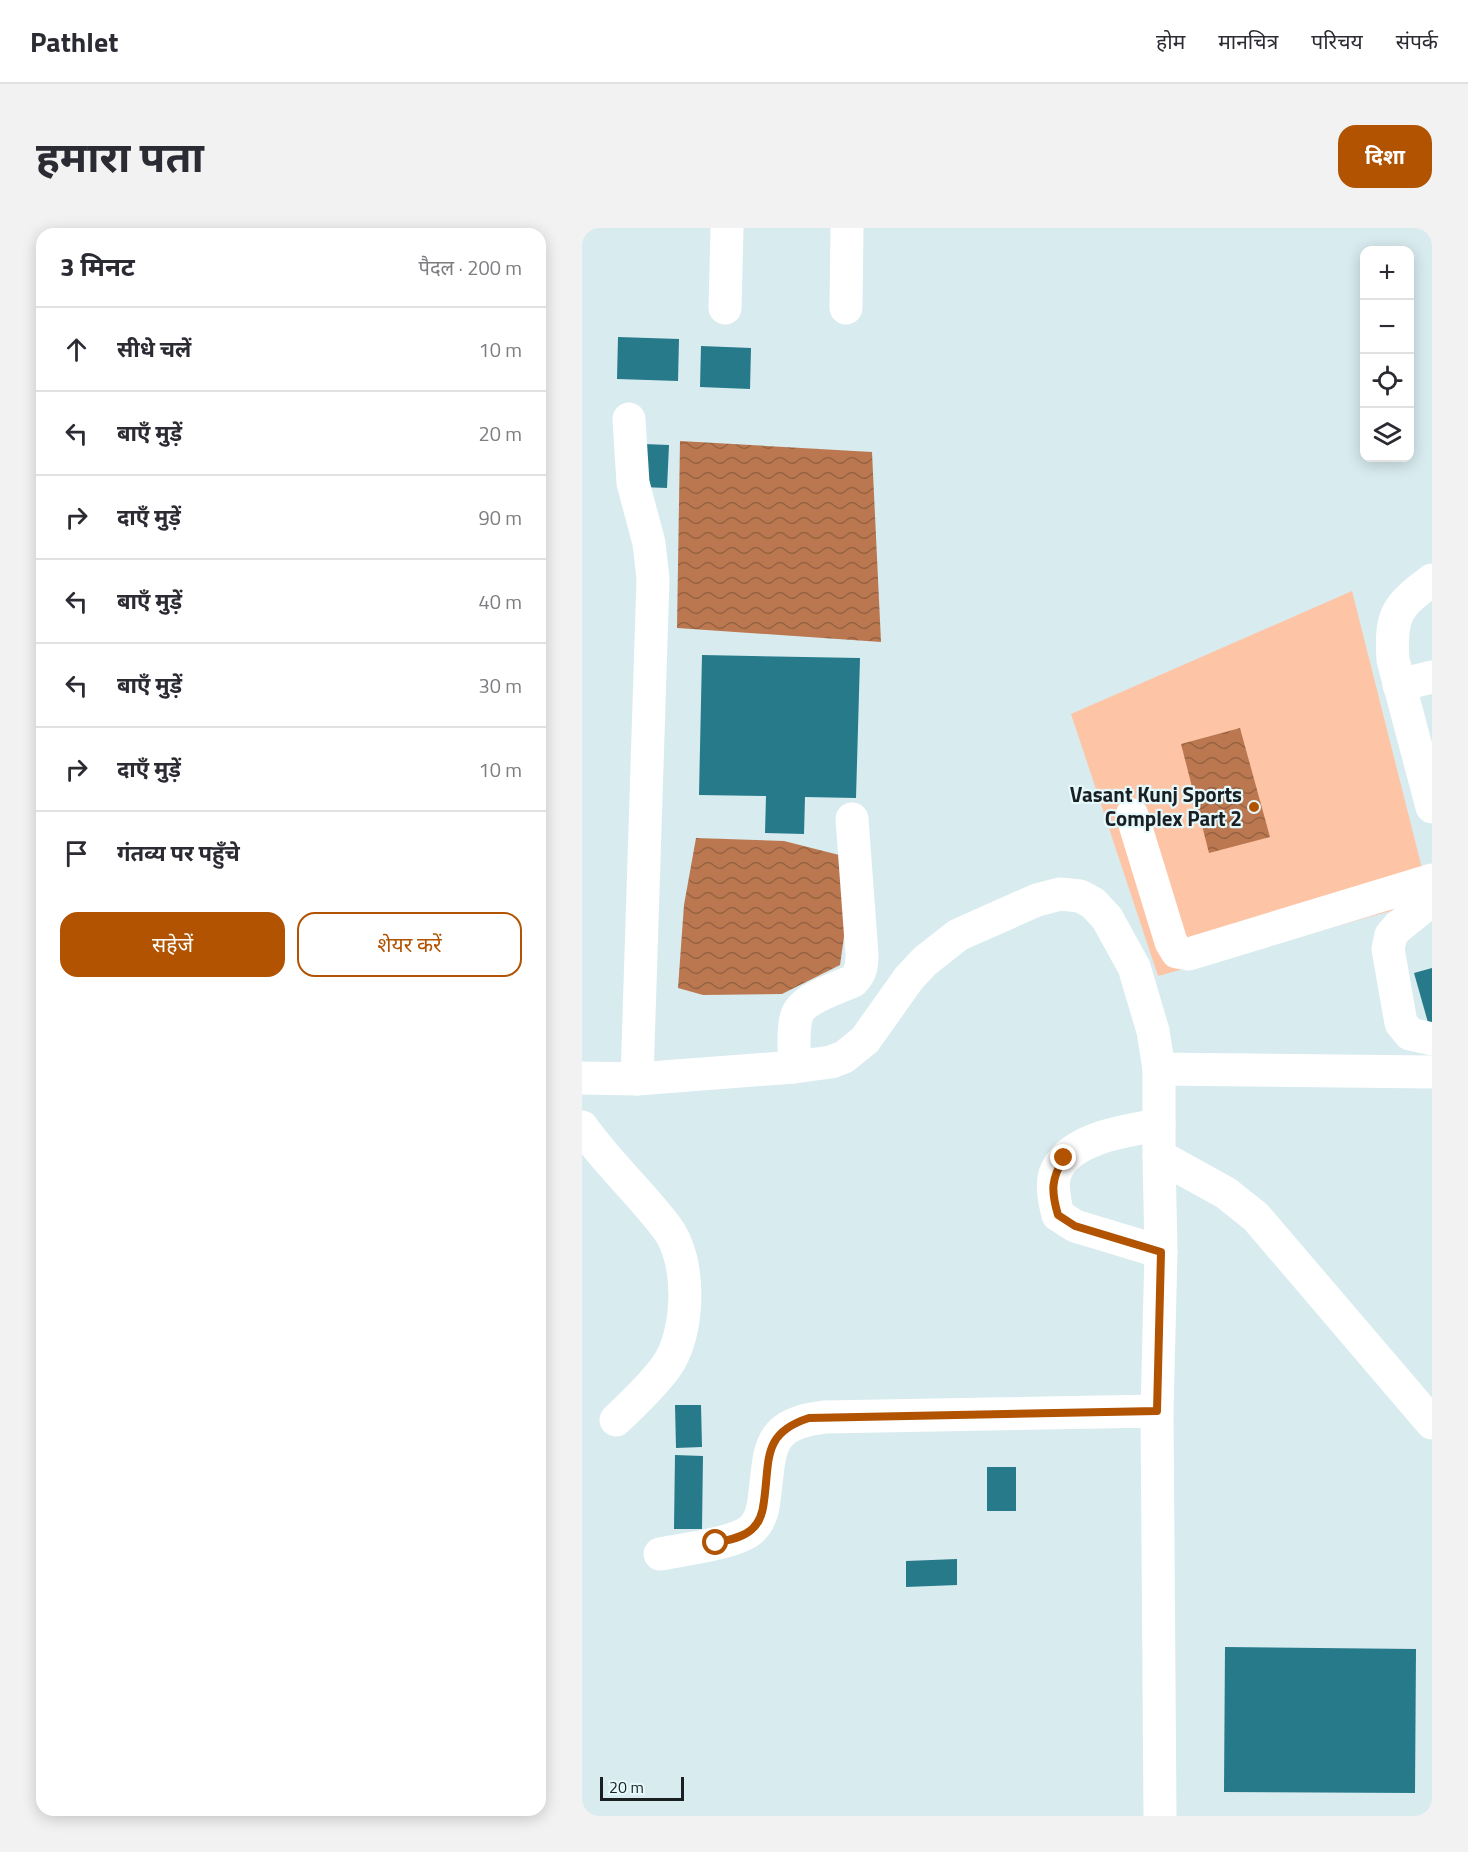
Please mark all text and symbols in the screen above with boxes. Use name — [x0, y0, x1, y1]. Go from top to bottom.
text: Pathlet — [30, 20, 118, 63]
text: होम — [1156, 25, 1185, 57]
text: मानचित्र — [1218, 25, 1278, 57]
text: परिचय — [1311, 25, 1363, 57]
text: संपर्क — [1396, 25, 1438, 57]
text: हमारा पता — [36, 124, 204, 188]
button: दिशा — [1338, 125, 1432, 188]
map controls — [1360, 246, 1414, 462]
button: + — [1360, 246, 1414, 300]
text: 3 मिनट — [60, 247, 135, 286]
text: पैदल · 200 m — [419, 252, 522, 283]
button: − — [1360, 300, 1414, 354]
text: सीधे चलें — [117, 332, 191, 366]
icon: ahead — [60, 333, 93, 366]
text: 10 m — [478, 334, 522, 365]
button: locate — [1360, 354, 1414, 408]
button: layers — [1360, 408, 1414, 462]
text: बाएँ मुड़ें — [117, 416, 182, 450]
icon: left — [60, 417, 93, 450]
text: 20 m — [478, 418, 522, 449]
text: दाएँ मुड़ें — [117, 500, 181, 534]
icon: right — [60, 501, 93, 534]
text: 90 m — [478, 502, 522, 533]
text: बाएँ मुड़ें — [117, 584, 182, 618]
icon: left — [60, 585, 93, 618]
text: 40 m — [478, 586, 522, 617]
text: बाएँ मुड़ें — [117, 668, 182, 702]
icon: left — [60, 669, 93, 702]
text: 30 m — [478, 670, 522, 701]
text: दाएँ मुड़ें — [117, 752, 181, 786]
icon: right — [60, 753, 93, 786]
text: 10 m — [478, 754, 522, 785]
place label: Vasant Kunj Sports Complex Part 2 — [1070, 778, 1242, 834]
marker: Vasant Kunj Sports Complex Part 2 — [1247, 800, 1261, 814]
text: गंतव्य पर पहुँचे — [117, 836, 240, 870]
icon: arrive — [60, 837, 93, 870]
button: सहेजें — [60, 912, 285, 977]
button: शेयर करें — [297, 912, 522, 977]
route end — [1050, 1144, 1076, 1170]
route start — [702, 1529, 728, 1555]
scale bar — [600, 1774, 684, 1802]
text: 20 m — [609, 1775, 644, 1799]

